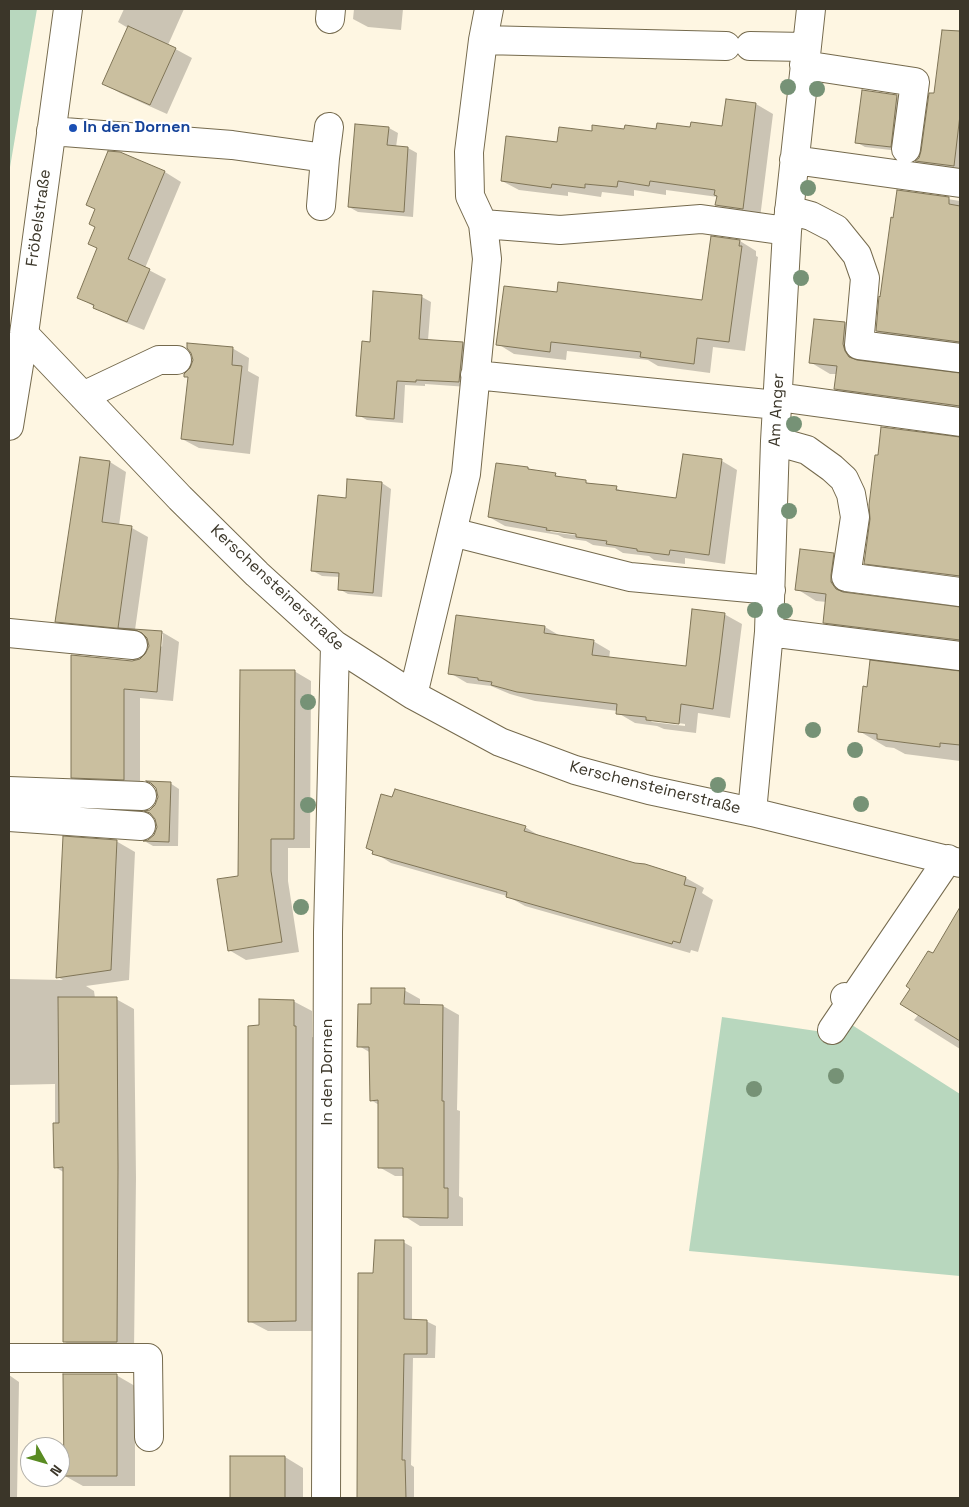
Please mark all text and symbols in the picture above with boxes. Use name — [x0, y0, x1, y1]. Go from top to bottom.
place label: In den Dornen — [83, 118, 190, 138]
marker: In den Dornen — [67, 122, 79, 134]
street label: Fröbelstraße — [23, 168, 55, 268]
street label: Am Anger — [765, 373, 789, 447]
street label: Kerschensteinerstraße — [206, 521, 348, 655]
street label: Kerschensteinerstraße — [567, 757, 743, 819]
street label: In den Dornen — [318, 1018, 338, 1126]
north arrow — [20, 1437, 70, 1487]
text: N — [46, 1461, 66, 1480]

